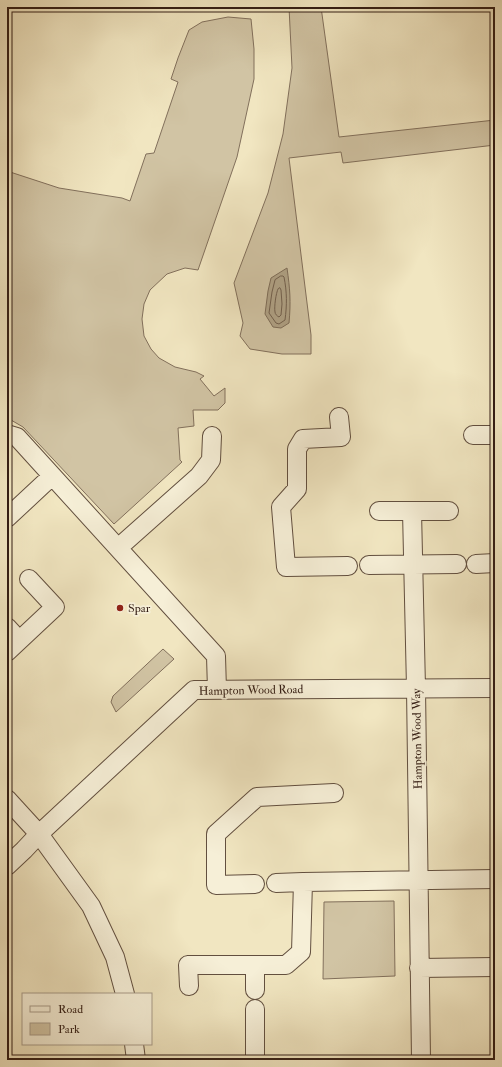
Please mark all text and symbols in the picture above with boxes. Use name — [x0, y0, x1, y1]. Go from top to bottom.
place label: Spar — [128, 601, 151, 616]
marker: Spar — [115, 603, 125, 613]
street label: Hampton Wood Road — [199, 682, 304, 699]
street label: Hampton Wood Way — [409, 688, 426, 790]
legend — [22, 993, 152, 1045]
text: Road — [58, 1002, 83, 1017]
text: Park — [58, 1022, 80, 1037]

